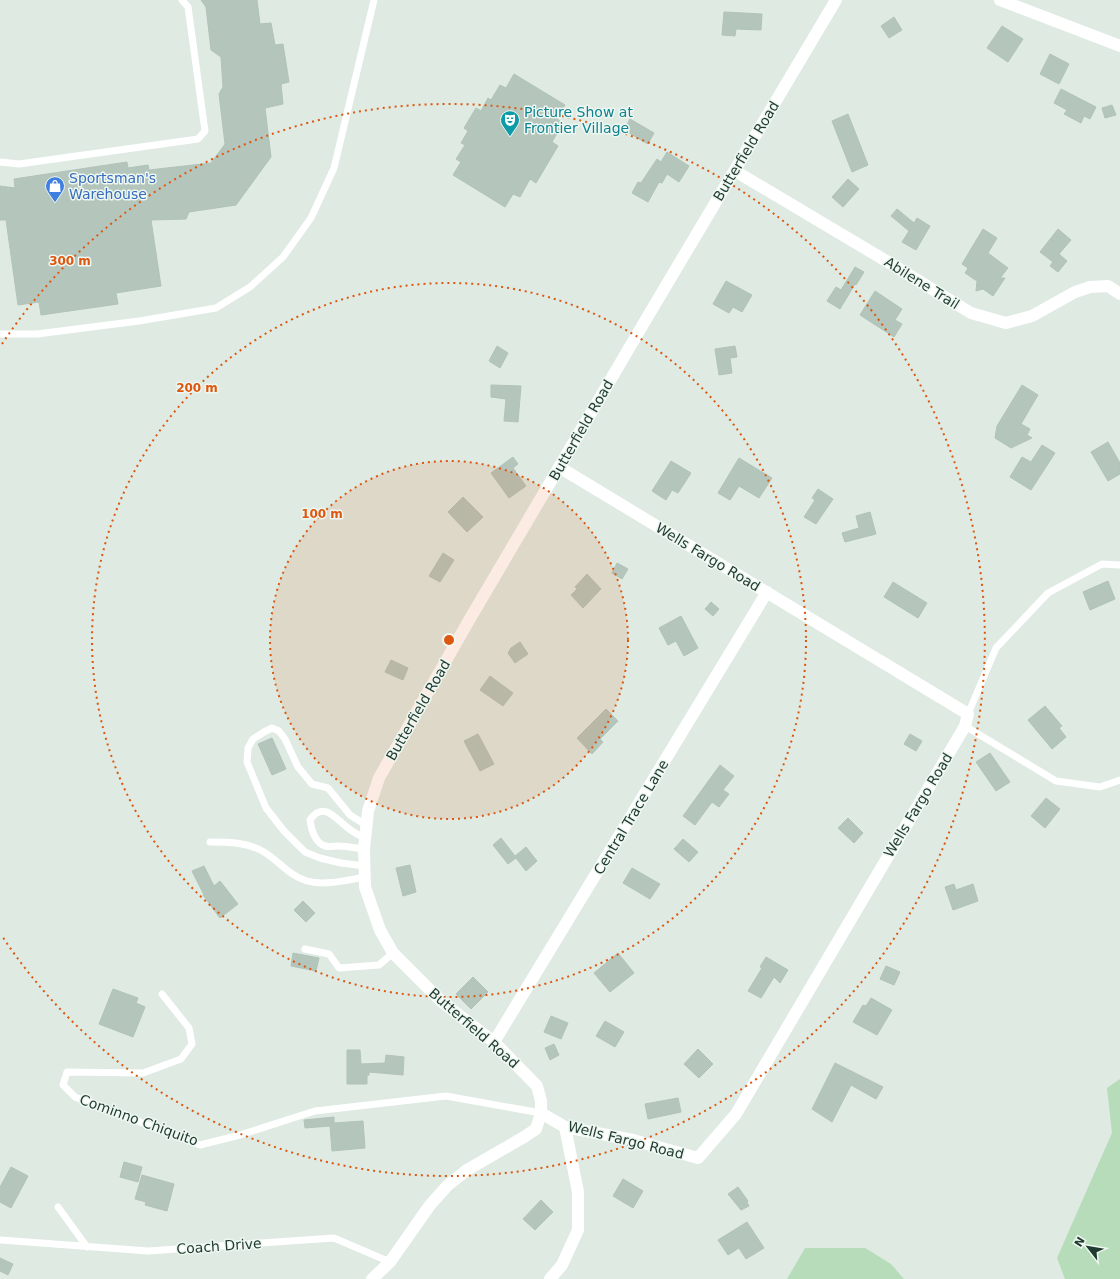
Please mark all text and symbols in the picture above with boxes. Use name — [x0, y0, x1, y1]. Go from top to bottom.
street label: Butterfield Road — [710, 98, 782, 204]
place label: Picture Show at Frontier Village — [524, 104, 633, 136]
theatre icon: Picture Show at Frontier Village — [499, 109, 521, 137]
place label: Sportsman's Warehouse — [69, 170, 156, 202]
shop icon: Sportsman's Warehouse — [44, 175, 66, 203]
text: 300 m — [49, 254, 91, 268]
street label: Abilene Trail — [882, 254, 962, 312]
street label: Butterfield Road — [546, 377, 616, 483]
text: 200 m — [176, 381, 218, 395]
text: 100 m — [301, 507, 343, 521]
street label: Wells Fargo Road — [653, 519, 763, 595]
centre of rings — [442, 633, 456, 647]
street label: Butterfield Road — [383, 657, 453, 763]
street label: Wells Fargo Road — [880, 750, 956, 860]
street label: Central Trace Lane — [590, 757, 672, 877]
street label: Butterfield Road — [426, 985, 522, 1071]
street label: Cominno Chiquito — [78, 1091, 200, 1149]
street label: Wells Fargo Road — [566, 1118, 686, 1162]
north arrow — [1068, 1227, 1108, 1267]
street label: Coach Drive — [176, 1235, 262, 1257]
text: N — [1072, 1235, 1088, 1249]

